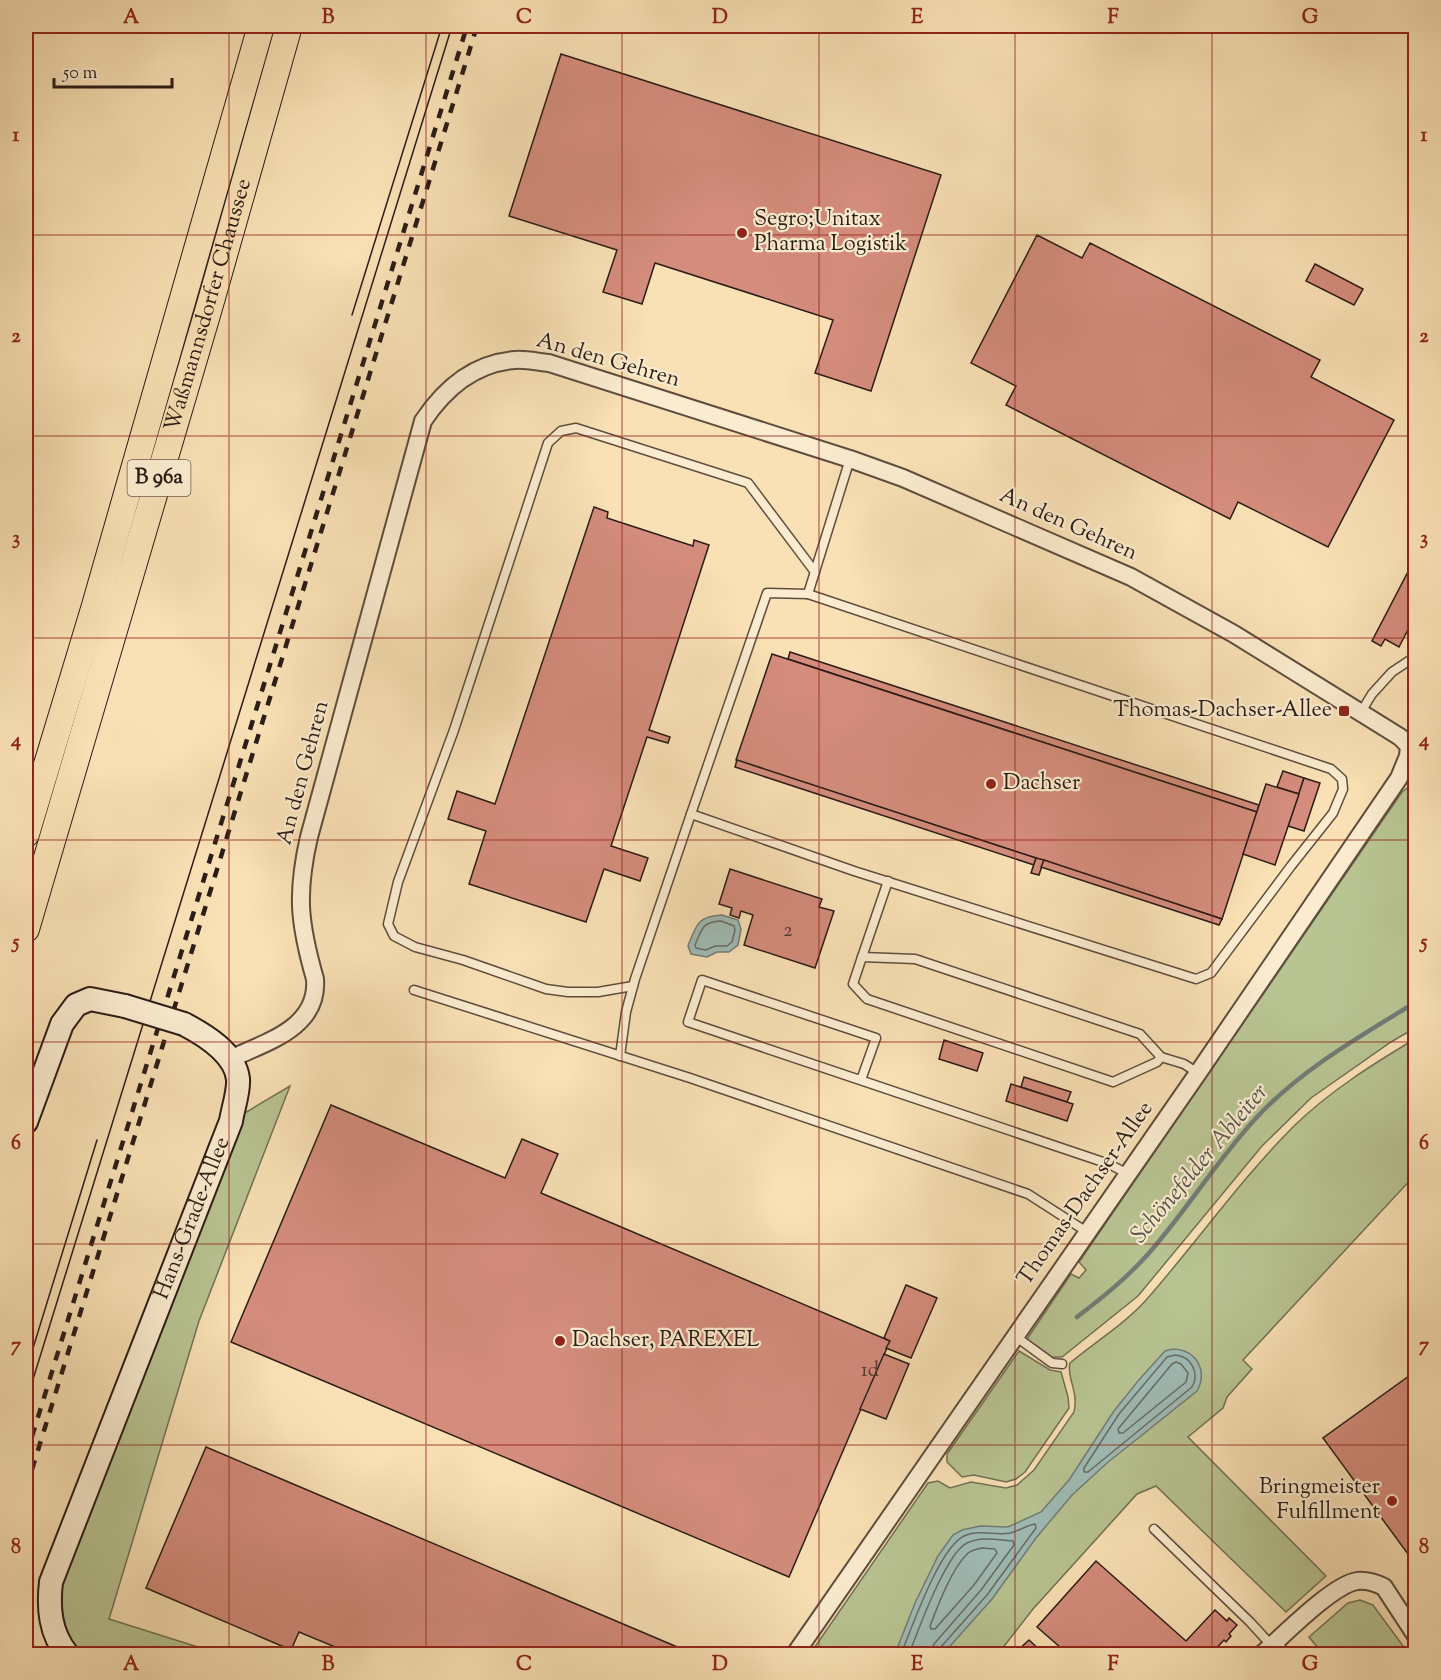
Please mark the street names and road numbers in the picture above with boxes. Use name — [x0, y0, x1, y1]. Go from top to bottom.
street label: Waßmannsdorfer Chaussee — [157, 175, 261, 436]
street label: An den Gehren — [532, 325, 684, 397]
road number: B 96a — [128, 460, 190, 496]
street label: An den Gehren — [994, 480, 1142, 570]
street label: An den Gehren — [269, 697, 339, 849]
street label: Thomas-Dachser-Allee — [1010, 1095, 1162, 1293]
street label: Hans-Grade-Allee — [147, 1133, 239, 1305]

